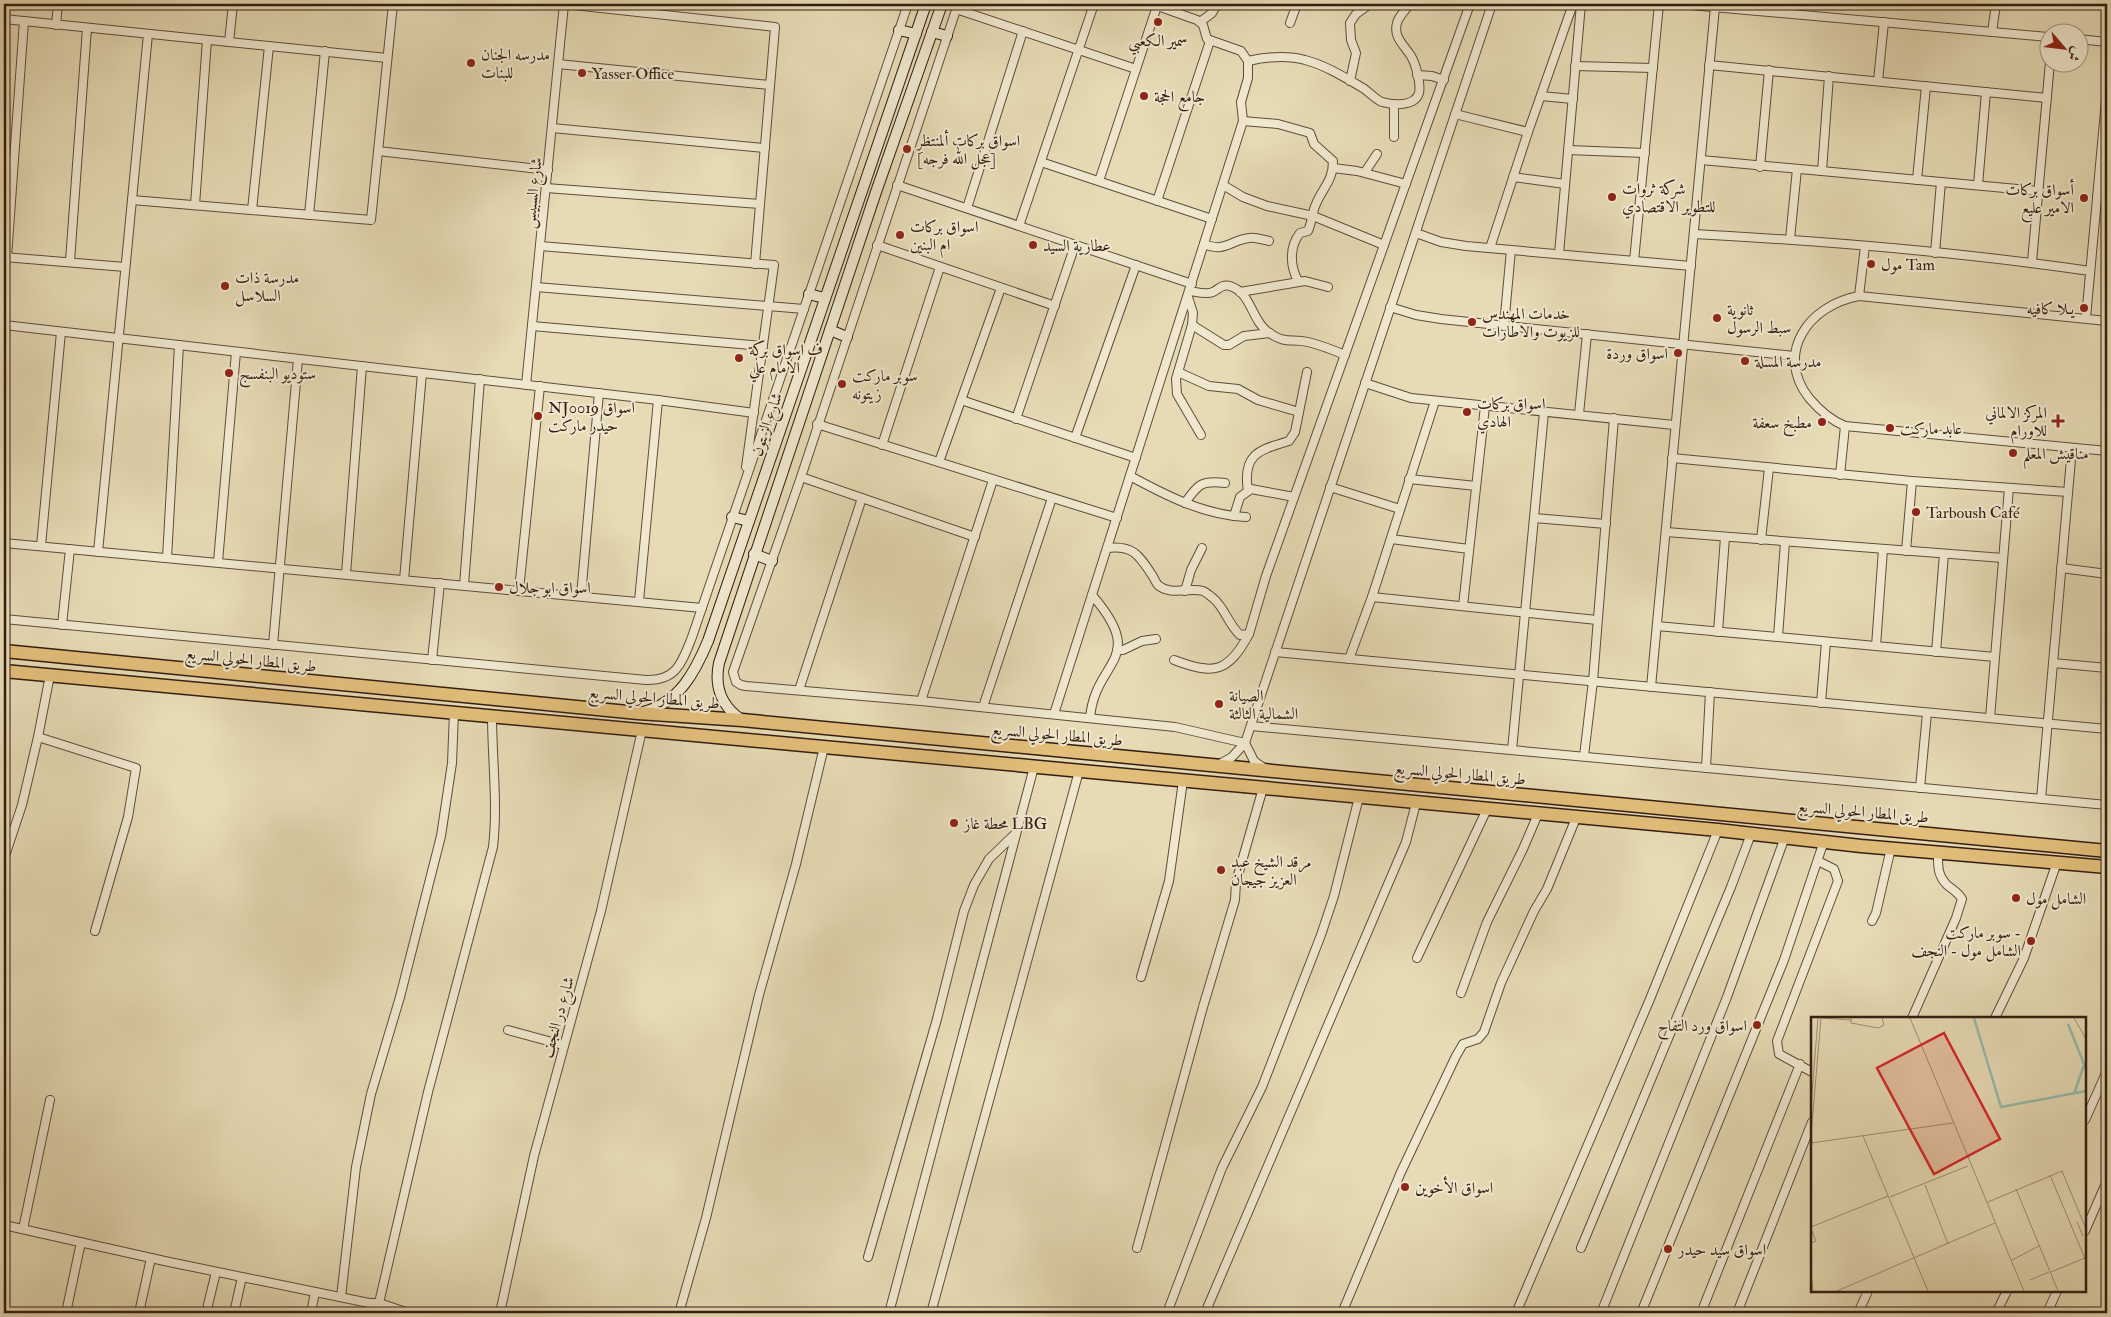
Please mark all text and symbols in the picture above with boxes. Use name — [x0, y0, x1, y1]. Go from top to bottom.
marker: سمير الكعبي — [1152, 16, 1164, 28]
north arrow — [2038, 22, 2088, 72]
place label: سمير الكعبي — [1128, 31, 1188, 56]
text: ش — [2064, 44, 2086, 64]
place label: مدرسه الجنان للبنات — [481, 45, 550, 83]
marker: مدرسه الجنان للبنات — [465, 57, 477, 69]
place label: Yasser Office — [592, 64, 675, 84]
marker: Yasser Office — [576, 67, 588, 79]
place label: جامع الحجة — [1154, 87, 1205, 112]
marker: جامع الحجة — [1138, 90, 1150, 102]
place label: اسواق بركات ألمنتظر [عجل الله فرجه] — [915, 129, 1020, 170]
marker: اسواق بركات ألمنتظر [عجل الله فرجه] — [901, 143, 913, 155]
street label: شارع السبيس — [519, 156, 550, 230]
place label: أسواق بركات الامير عليع — [2005, 178, 2074, 223]
place label: شركة ثروات للتطوير الاقتصادي — [1622, 179, 1716, 219]
marker: شركة ثروات للتطوير الاقتصادي — [1606, 191, 1618, 203]
marker: أسواق بركات الامير عليع — [2078, 192, 2090, 204]
place label: اسواق بركات ام البنين — [910, 217, 978, 259]
marker: اسواق بركات ام البنين — [894, 229, 906, 241]
place label: عطارية السيد — [1043, 236, 1111, 256]
marker: عطارية السيد — [1027, 239, 1039, 251]
place label: مول Tam — [1881, 255, 1935, 275]
marker: مول Tam — [1865, 258, 1877, 270]
place label: مدرسة ذات السلاسل — [235, 268, 299, 307]
marker: مدرسة ذات السلاسل — [219, 280, 231, 292]
place label: يـلا كافيه — [2027, 299, 2075, 319]
place label: ثانوية سبط الرسول — [1727, 300, 1791, 338]
marker: يـلا كافيه — [2078, 302, 2090, 314]
place label: خدمات المهندس للزيوت والاطارات — [1482, 304, 1580, 342]
marker: ثانوية سبط الرسول — [1711, 312, 1723, 324]
marker: خدمات المهندس للزيوت والاطارات — [1466, 316, 1478, 328]
place label: ف اسواق بركة الامام علي — [748, 340, 823, 383]
place label: اسواق وردة — [1606, 344, 1668, 364]
marker: اسواق وردة — [1672, 347, 1684, 359]
marker: ف اسواق بركة الامام علي — [733, 352, 745, 364]
place label: مدرسة المسلة — [1754, 352, 1821, 372]
marker: مدرسة المسلة — [1739, 355, 1751, 367]
place label: ستوديو البنفسج — [239, 364, 316, 388]
place label: سوبر ماركت زيتونه — [852, 366, 918, 404]
marker: ستوديو البنفسج — [223, 367, 235, 379]
marker: سوبر ماركت زيتونه — [836, 378, 848, 390]
street label: شارع الزيتون — [747, 390, 790, 460]
place label: اسواق بركات الهادي — [1477, 394, 1545, 434]
place label: NJ0019 اسواق حيدر ماركت — [548, 398, 635, 436]
place label: المركز الالماني للاورام — [1985, 403, 2047, 445]
marker: اسواق بركات الهادي — [1461, 406, 1473, 418]
marker: NJ0019 اسواق حيدر ماركت — [532, 410, 544, 422]
place label: مطبخ سعفة — [1752, 413, 1812, 437]
marker: المركز الالماني للاورام — [2051, 414, 2065, 428]
marker: مطبخ سعفة — [1816, 416, 1828, 428]
place label: عابد ماركت — [1900, 419, 1962, 439]
marker: عابد ماركت — [1884, 422, 1896, 434]
place label: مناقيش المعلم — [2023, 444, 2089, 470]
marker: مناقيش المعلم — [2007, 447, 2019, 459]
place label: Tarboush Café — [1926, 503, 2020, 523]
marker: Tarboush Café — [1910, 506, 1922, 518]
place label: اسواق ابو جلال — [509, 578, 591, 598]
marker: اسواق ابو جلال — [493, 581, 505, 593]
street label: طريق المطار الحولي السريع — [184, 643, 318, 682]
street label: طريق المطار الحولي السريع — [587, 682, 721, 719]
place label: الصيانة الشمالية الثالثة — [1229, 686, 1298, 724]
marker: الصيانة الشمالية الثالثة — [1213, 698, 1225, 710]
street label: طريق المطار الحولي السريع — [990, 719, 1124, 756]
street label: طريق المطار الحولي السريع — [1393, 758, 1527, 795]
street label: طريق المطار الحولي السريع — [1796, 796, 1930, 833]
place label: محطة غاز LBG — [962, 814, 1047, 834]
marker: محطة غاز LBG — [948, 817, 960, 829]
place label: مرقد الشيخ عبد العزيز جيجان — [1231, 852, 1312, 890]
marker: مرقد الشيخ عبد العزيز جيجان — [1215, 864, 1227, 876]
place label: الشامل مول — [2026, 889, 2086, 910]
marker: الشامل مول — [2010, 892, 2022, 904]
place label: سوبر ماركت - الشامل مول - النجف — [1911, 923, 2021, 962]
marker: سوبر ماركت - الشامل مول - النجف — [2025, 935, 2037, 947]
street label: شارع در النجف — [537, 974, 582, 1061]
place label: اسواق ورد التفاح — [1657, 1016, 1747, 1040]
inset map — [1811, 1017, 2086, 1292]
marker: اسواق ورد التفاح — [1751, 1019, 1763, 1031]
place label: اسواق الأخوين — [1415, 1176, 1493, 1198]
marker: اسواق الأخوين — [1399, 1181, 1411, 1193]
place label: اسواق سيد حيدر — [1676, 1240, 1766, 1260]
marker: اسواق سيد حيدر — [1662, 1243, 1674, 1255]

